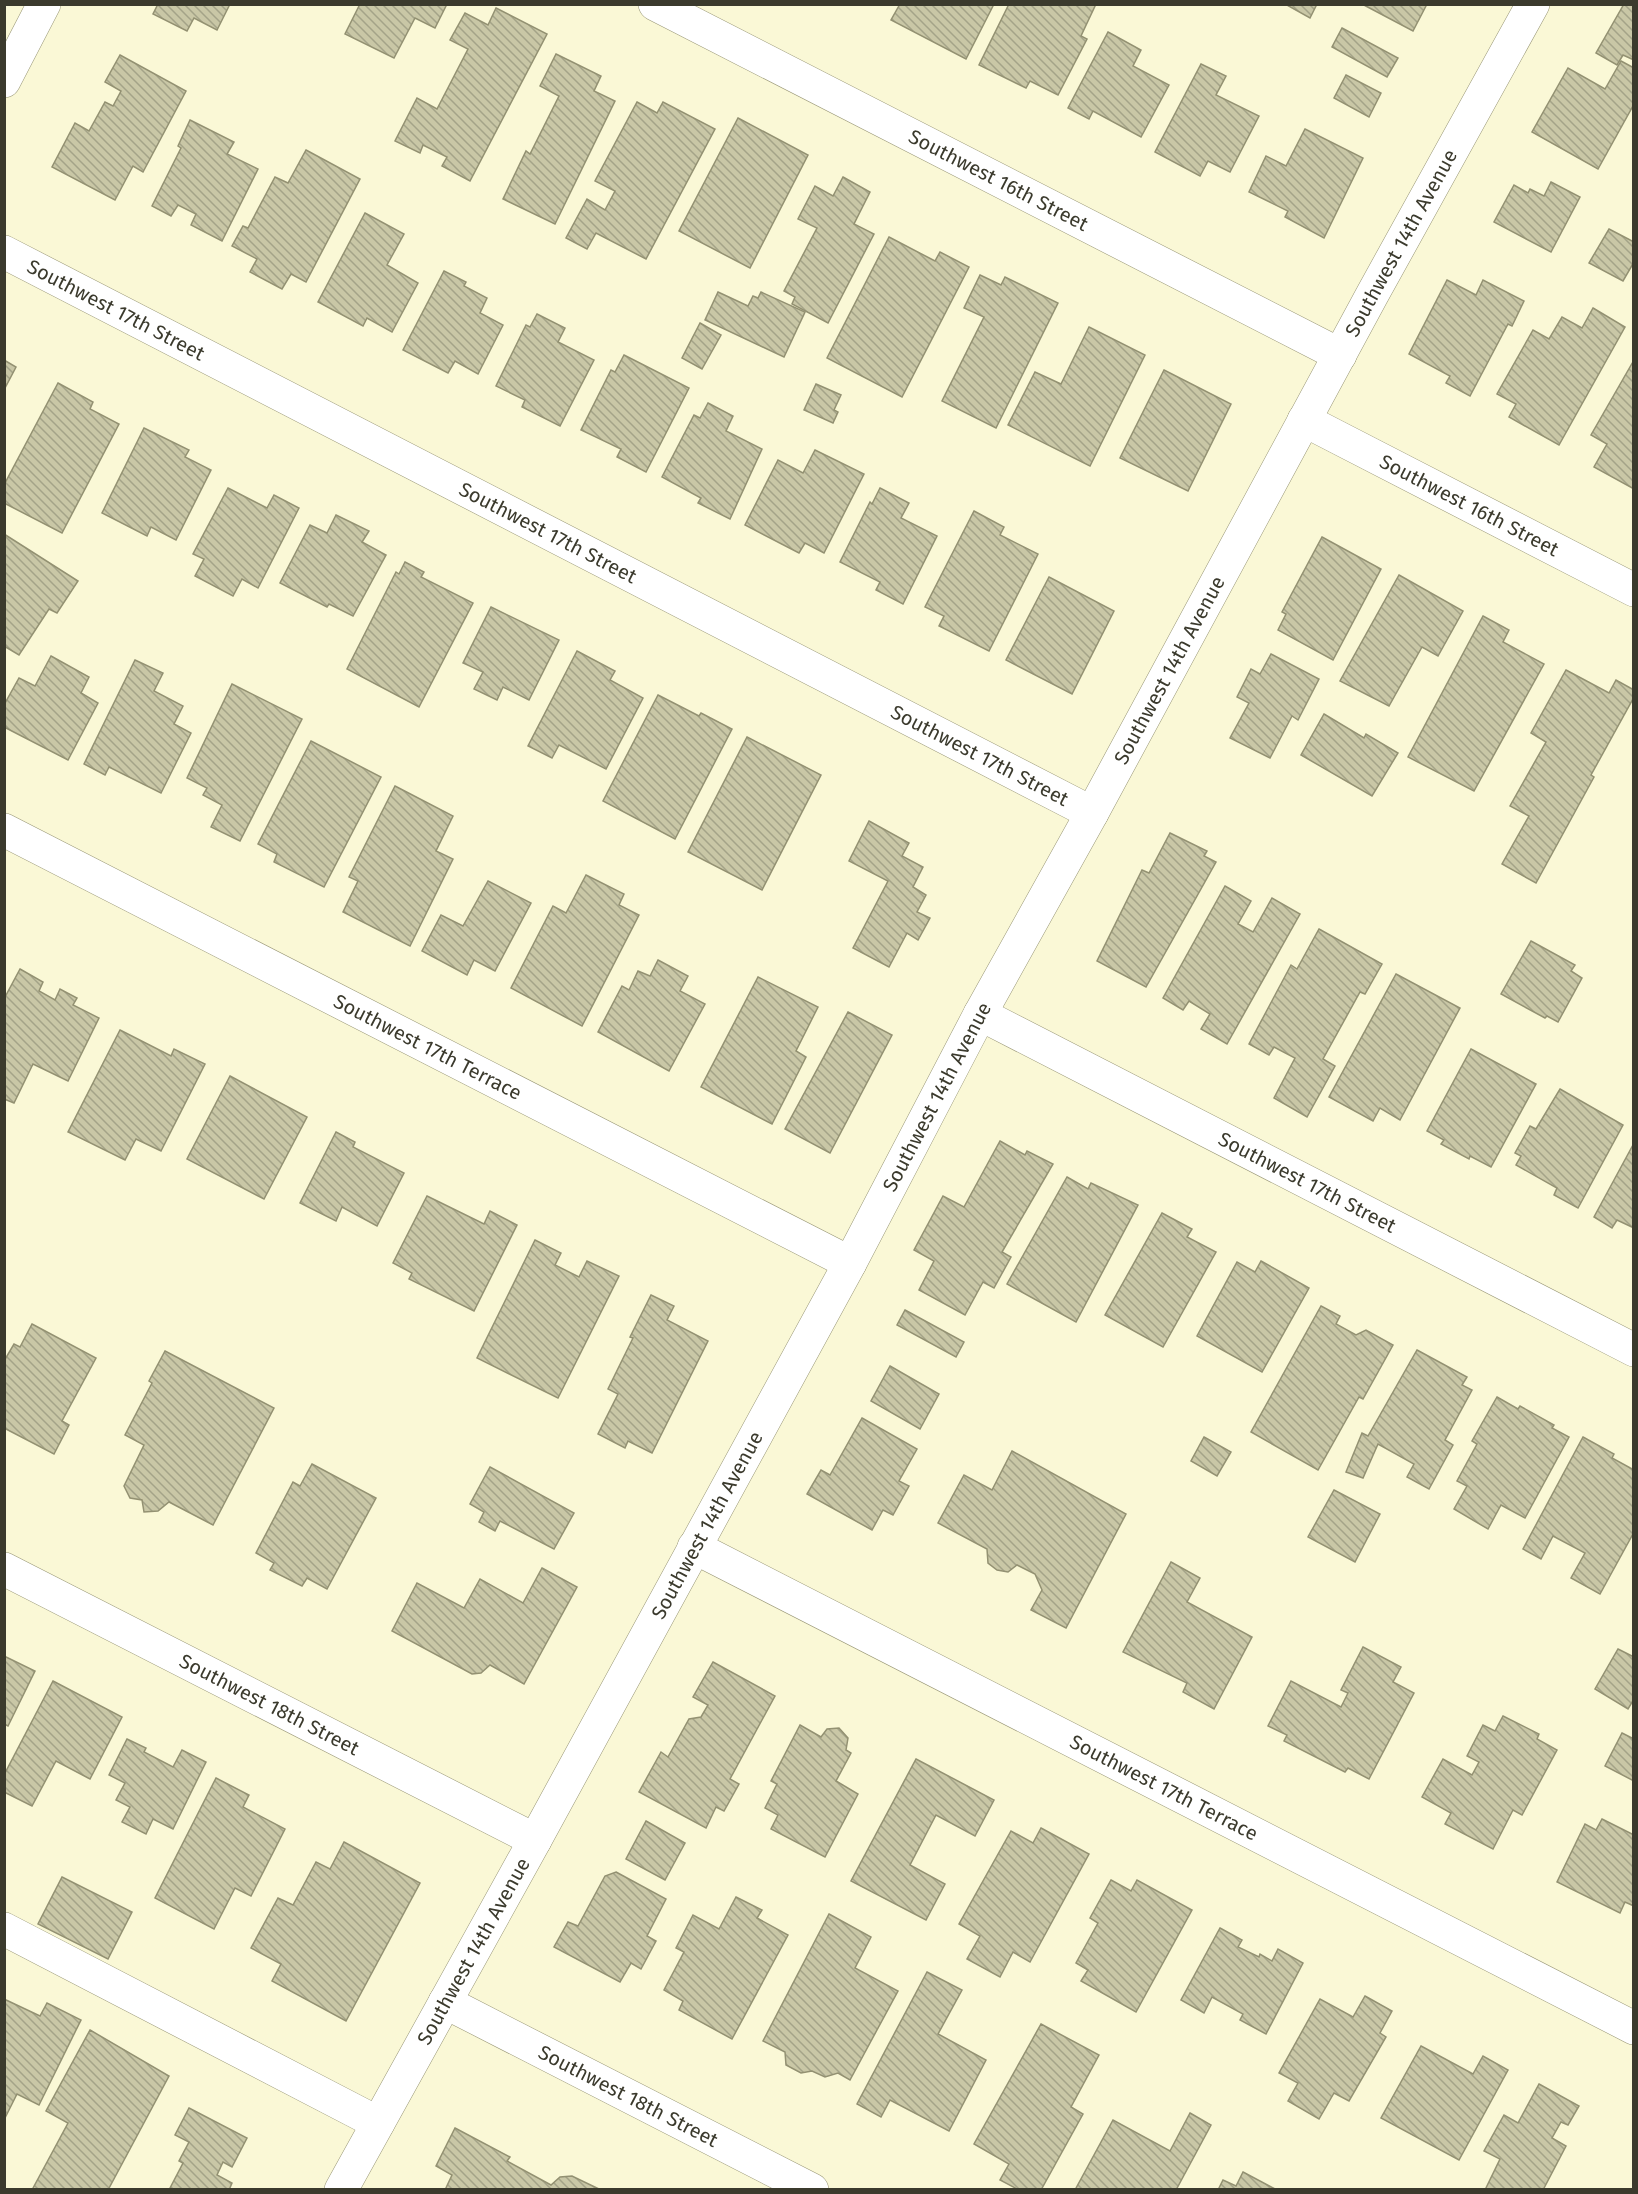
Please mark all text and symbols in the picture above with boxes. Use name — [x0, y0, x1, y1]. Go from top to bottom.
street label: Southwest 16th Street — [905, 124, 1093, 236]
street label: Southwest 14th Avenue — [1340, 145, 1462, 341]
street label: Southwest 17th Street — [23, 254, 209, 366]
street label: Southwest 16th Street — [1376, 449, 1564, 562]
street label: Southwest 17th Street — [455, 477, 641, 589]
street label: Southwest 14th Avenue — [1109, 572, 1230, 768]
street label: Southwest 17th Street — [887, 700, 1073, 811]
street label: Southwest 17th Terrace — [330, 989, 526, 1105]
street label: Southwest 14th Avenue — [877, 998, 996, 1196]
street label: Southwest 17th Street — [1214, 1127, 1401, 1238]
street label: Southwest 14th Avenue — [646, 1427, 768, 1623]
street label: Southwest 18th Street — [176, 1649, 364, 1761]
street label: Southwest 17th Terrace — [1066, 1729, 1262, 1846]
street label: Southwest 14th Avenue — [412, 1853, 535, 2049]
street label: Southwest 18th Street — [534, 2040, 723, 2152]

